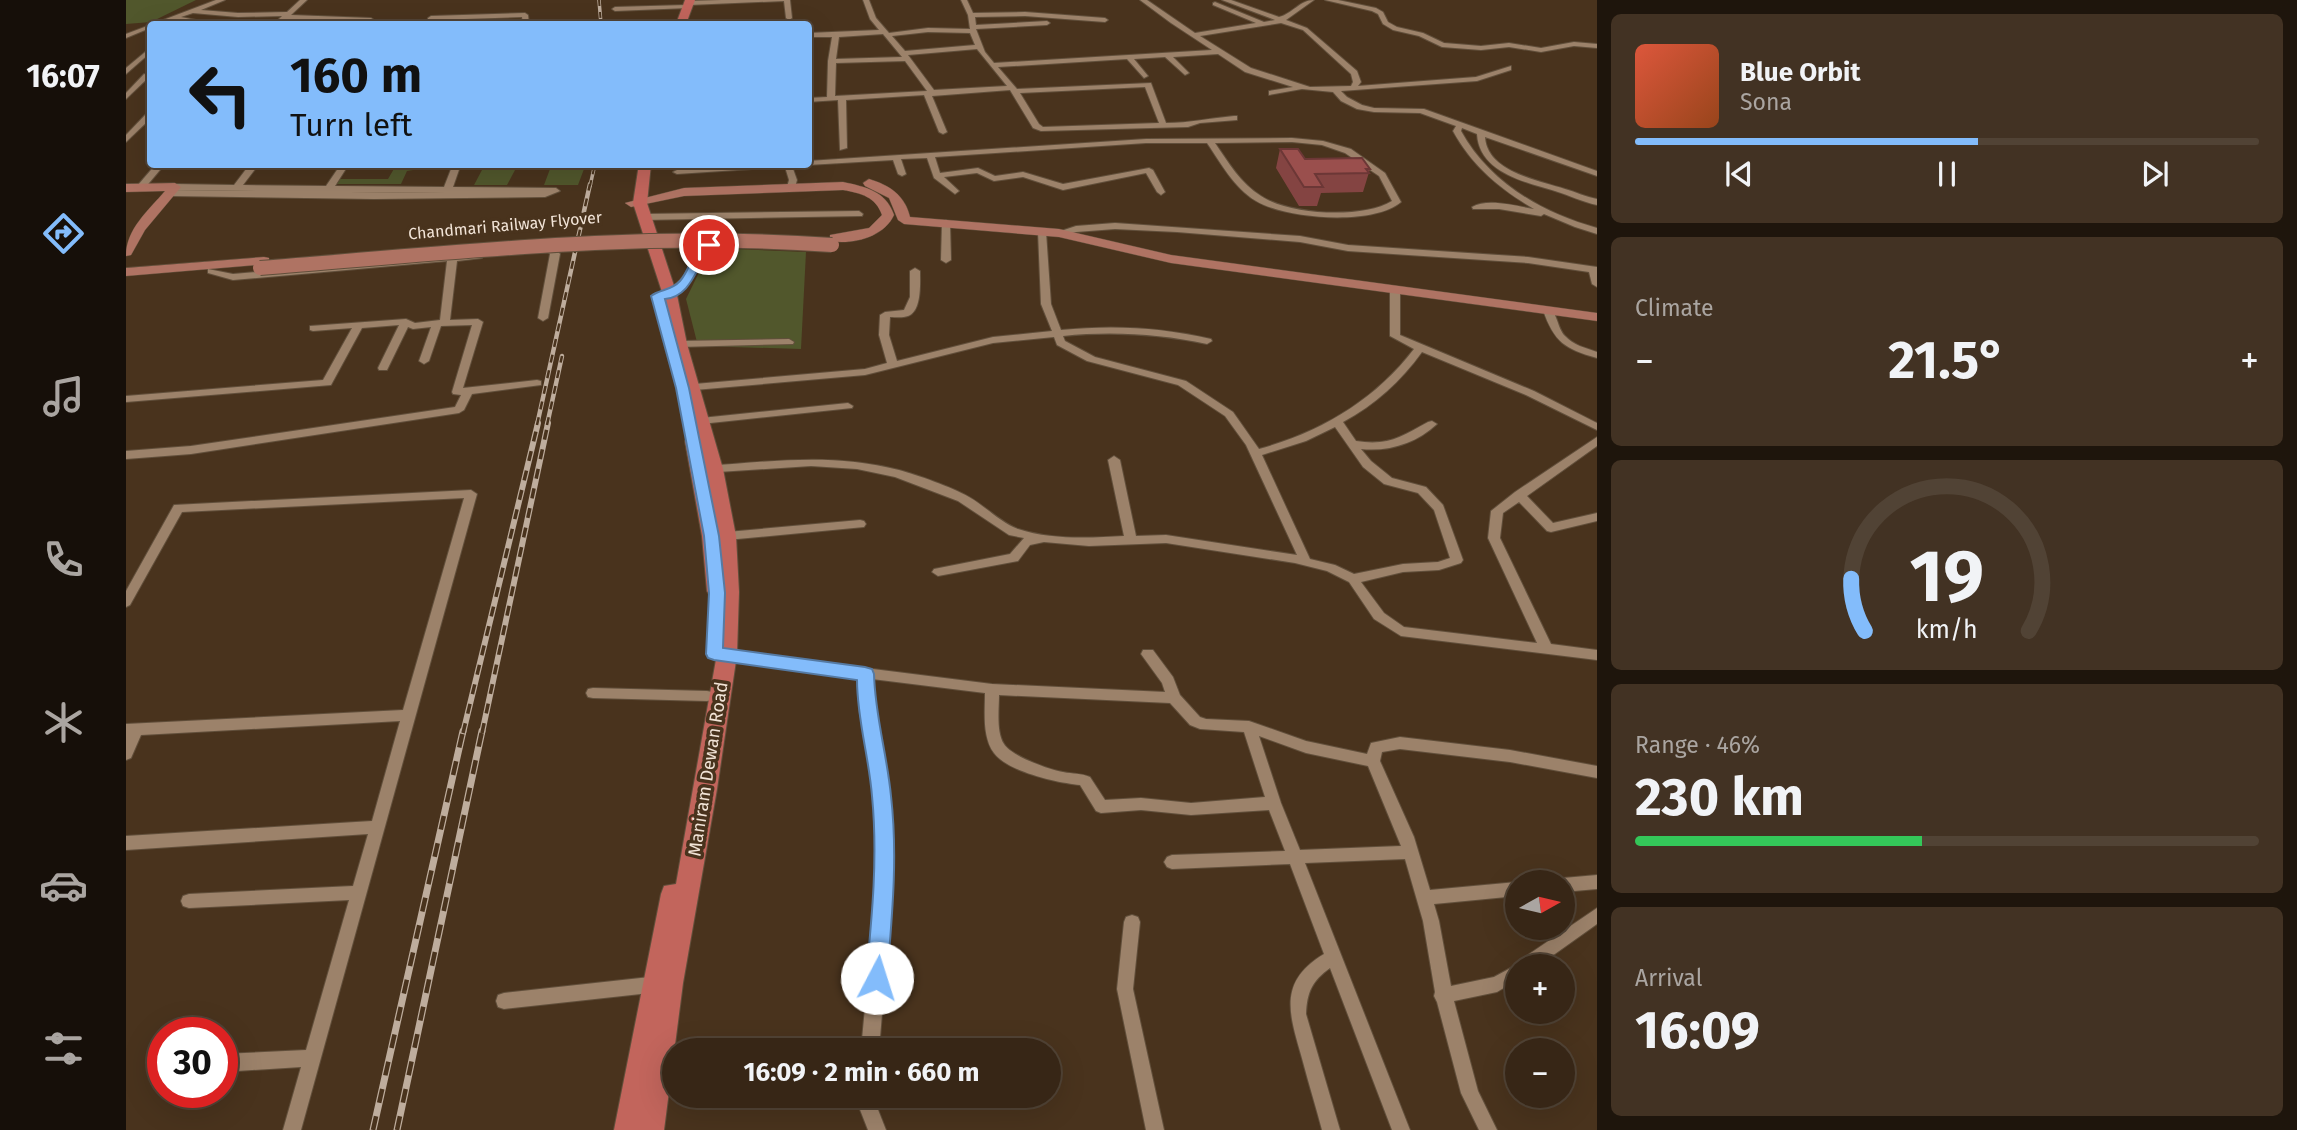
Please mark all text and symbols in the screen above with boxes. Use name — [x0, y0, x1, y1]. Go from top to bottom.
text: 160 m — [290, 46, 422, 105]
icon: left — [175, 49, 266, 140]
text: 16:07 — [26, 57, 100, 95]
text: Blue Orbit — [1740, 57, 1860, 88]
text: Sona — [1740, 88, 1792, 116]
text: Turn left — [290, 106, 412, 144]
icon: previous — [1720, 155, 1758, 193]
icon: pause — [1928, 155, 1966, 193]
icon: next — [2136, 155, 2174, 193]
street label: Chandmari Railway Flyover — [407, 207, 604, 243]
icon: directions — [39, 209, 88, 258]
pin — [679, 215, 739, 275]
icon: arrive — [690, 226, 728, 264]
text: Climate — [1635, 294, 1714, 322]
text: 21.5° — [1888, 329, 2006, 392]
text: − — [1635, 338, 1654, 384]
text: + — [2240, 338, 2259, 384]
icon: music — [39, 372, 88, 421]
text: 19 — [1910, 533, 1984, 620]
icon: phone — [39, 535, 88, 584]
text: km/h — [1916, 615, 1978, 645]
street label: Maniram Dewan Road — [683, 680, 733, 858]
icon: climate — [39, 698, 88, 747]
text: Range · 46% — [1635, 731, 1760, 759]
text: 230 km — [1635, 766, 1804, 829]
icon: car — [39, 861, 88, 910]
north arrow — [1505, 870, 1575, 940]
map controls — [1505, 870, 1575, 1108]
position arrow — [840, 941, 914, 1015]
button: + — [1505, 954, 1575, 1024]
text: Arrival — [1635, 964, 1702, 992]
text: 16:09 — [1635, 999, 1760, 1062]
speed limit sign: 30 — [147, 1017, 238, 1108]
icon: filters — [39, 1024, 88, 1073]
button: − — [1505, 1038, 1575, 1108]
text: 16:09 · 2 min · 660 m — [743, 1057, 980, 1088]

